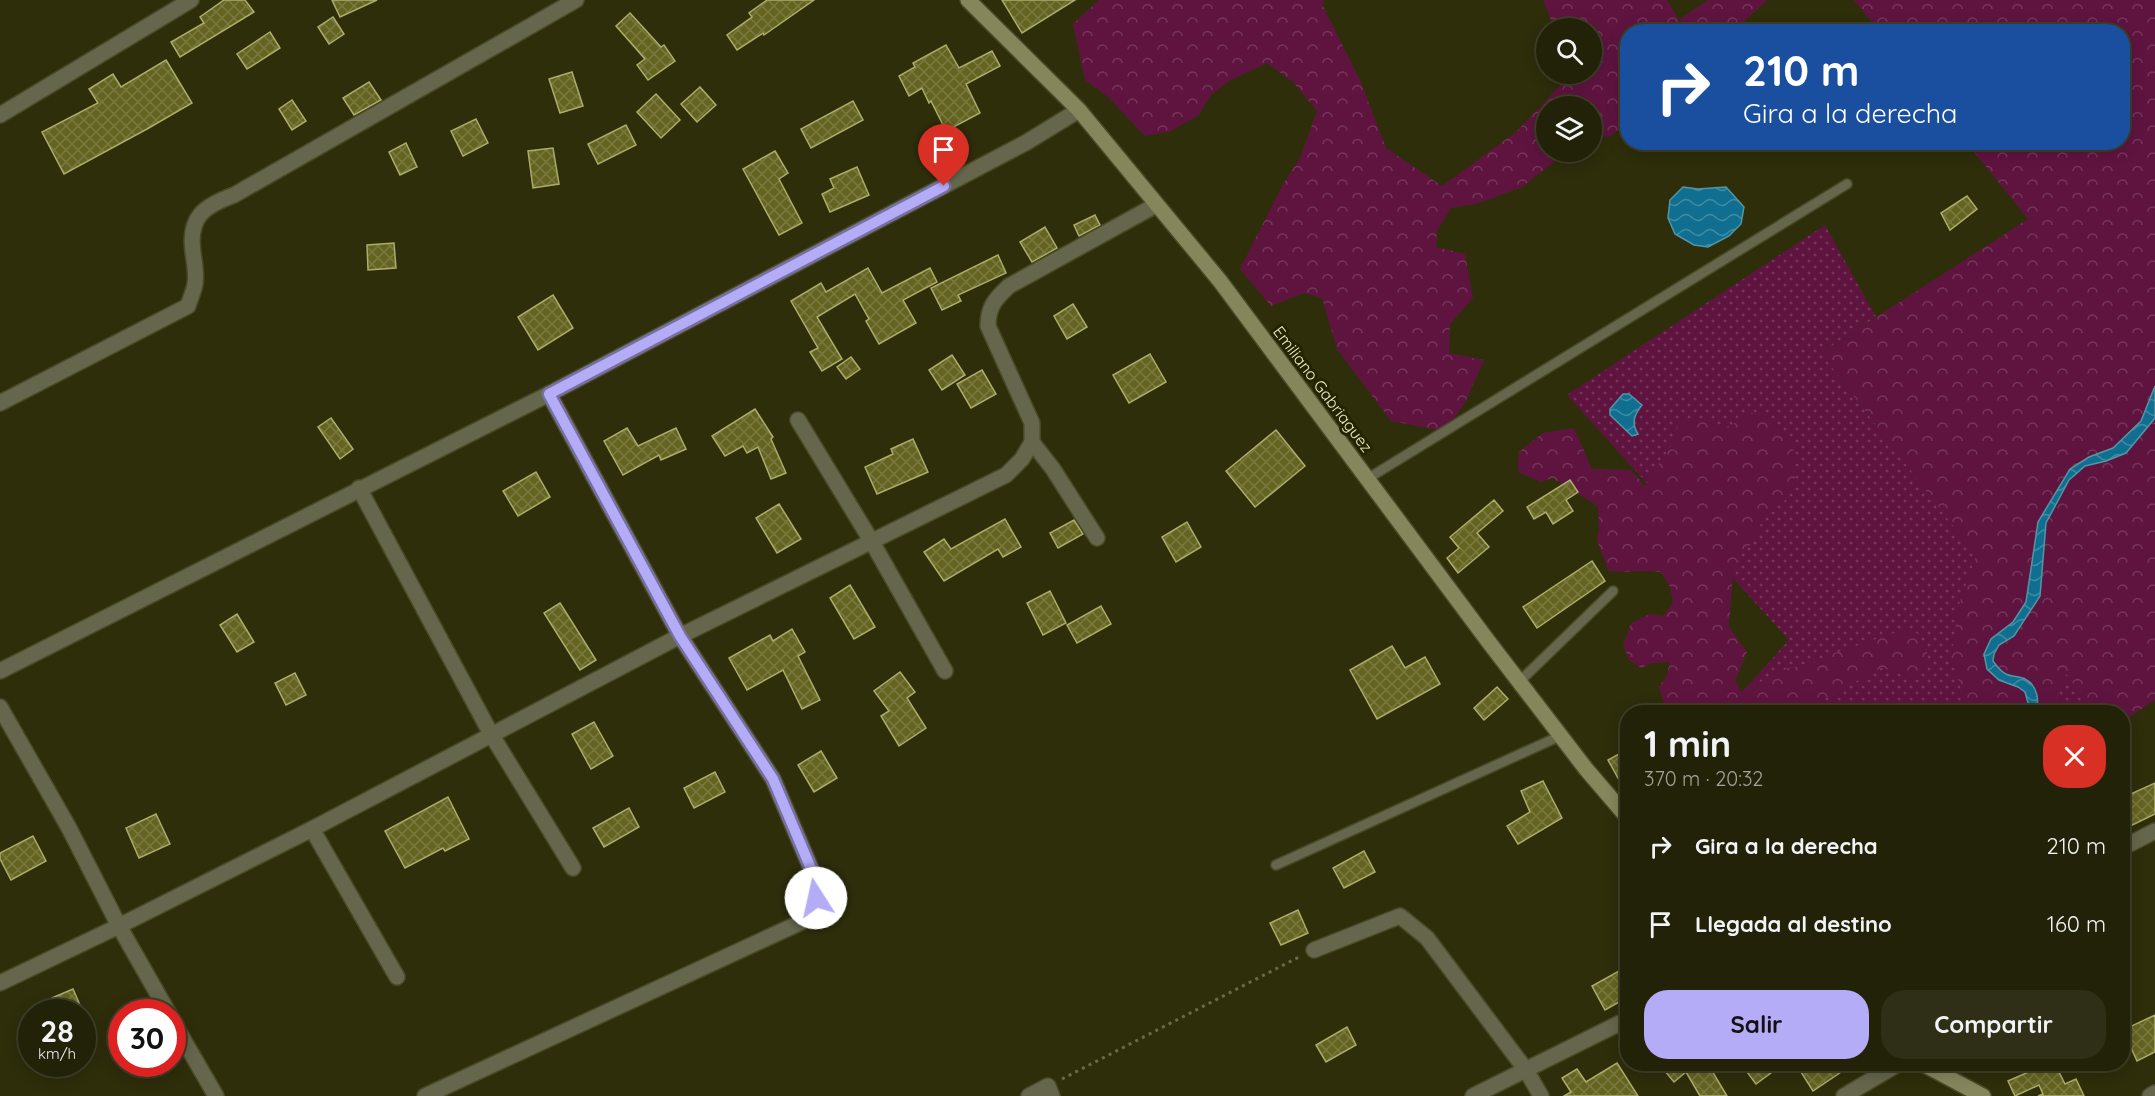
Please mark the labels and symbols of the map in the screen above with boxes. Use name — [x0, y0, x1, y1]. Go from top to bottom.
pin — [918, 124, 969, 186]
street label: Emiliano Gabriaguez — [1269, 322, 1377, 456]
position arrow — [784, 866, 848, 930]
speed limit sign: 30 — [108, 999, 186, 1077]

